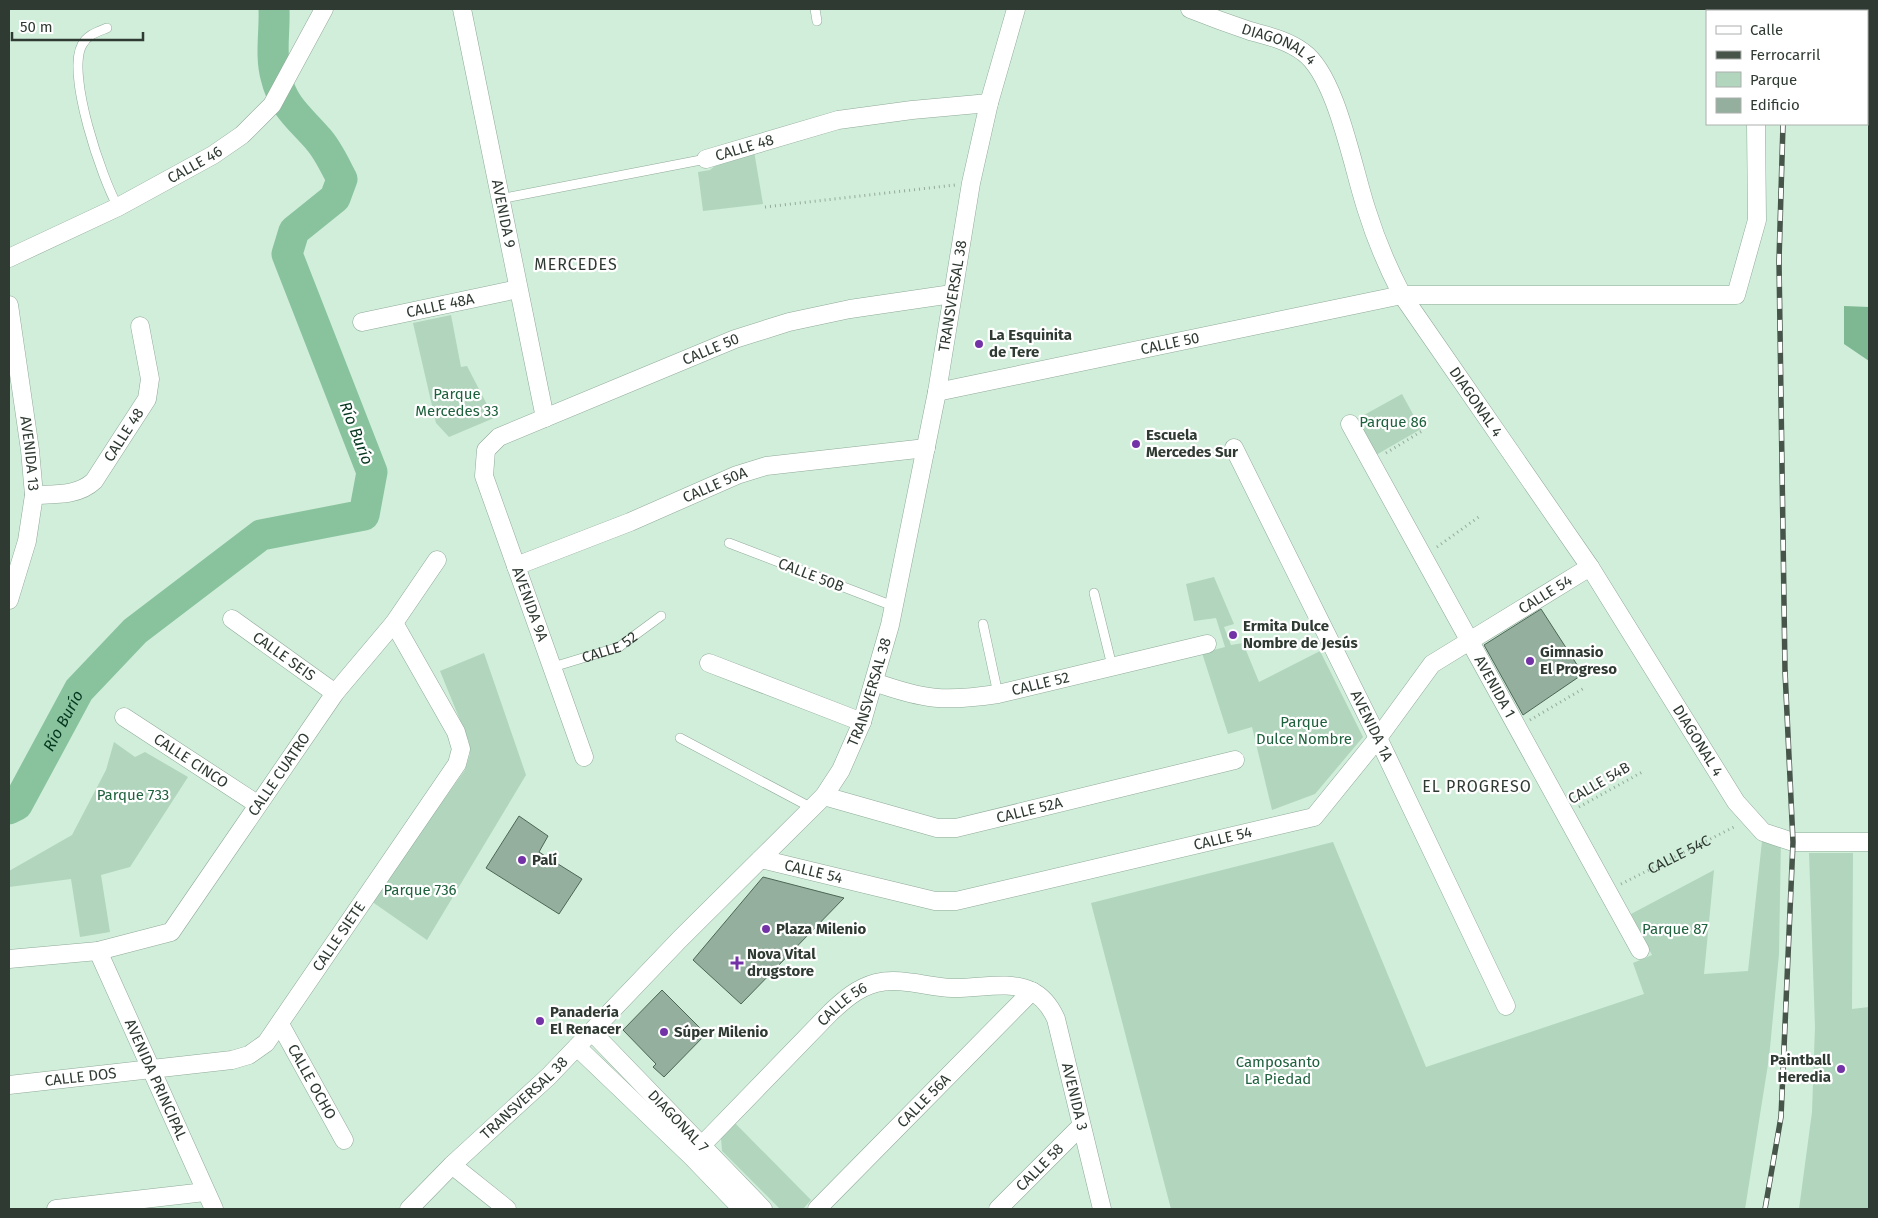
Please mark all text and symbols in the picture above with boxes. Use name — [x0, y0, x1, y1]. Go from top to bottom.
scale bar — [12, 10, 144, 42]
legend — [1706, 10, 1868, 125]
text: 50 m — [20, 18, 53, 36]
street label: DIAGONAL 4 — [1239, 20, 1321, 68]
text: Calle — [1750, 21, 1783, 39]
text: Ferrocarril — [1750, 46, 1821, 64]
text: Parque — [1750, 71, 1797, 89]
text: Edificio — [1750, 96, 1800, 114]
street label: CALLE 48 — [713, 130, 776, 165]
street label: CALLE 46 — [164, 142, 226, 187]
street label: AVENIDA 9 — [488, 178, 519, 250]
street label: TRANSVERSAL 38 — [935, 239, 971, 353]
district label: MERCEDES — [534, 255, 618, 274]
street label: CALLE 48A — [405, 289, 476, 321]
place label: La Esquinita de Tere — [989, 326, 1072, 361]
street label: CALLE 50 — [1139, 328, 1201, 358]
street label: CALLE 50 — [680, 329, 742, 369]
marker: La Esquinita de Tere — [973, 338, 985, 350]
street label: DIAGONAL 4 — [1446, 364, 1506, 440]
park label: Parque Mercedes 33 — [415, 385, 499, 420]
water label: Río Burío — [336, 399, 377, 467]
street label: CALLE 48 — [100, 405, 148, 465]
park label: Parque 86 — [1359, 413, 1427, 431]
street label: AVENIDA 13 — [16, 415, 43, 492]
place label: Escuela Mercedes Sur — [1146, 426, 1239, 461]
marker: Escuela Mercedes Sur — [1130, 438, 1142, 450]
street label: CALLE 50A — [680, 463, 750, 507]
street label: CALLE 50B — [776, 554, 846, 596]
street label: AVENIDA 9A — [508, 564, 552, 644]
street label: CALLE 54 — [1515, 571, 1575, 618]
place label: Ermita Dulce Nombre de Jesús — [1243, 617, 1358, 652]
street label: CALLE SEIS — [249, 628, 319, 685]
street label: CALLE 52 — [580, 628, 641, 667]
marker: Ermita Dulce Nombre de Jesús — [1227, 629, 1239, 641]
street label: TRANSVERSAL 38 — [844, 636, 895, 749]
place label: Gimnasio El Progreso — [1540, 643, 1617, 678]
street label: AVENIDA 1 — [1471, 653, 1519, 721]
marker: Gimnasio El Progreso — [1524, 655, 1536, 667]
street label: CALLE 52 — [1010, 668, 1071, 699]
water label: Río Burío — [39, 687, 87, 754]
street label: AVENIDA 1A — [1347, 687, 1397, 764]
street label: DIAGONAL 4 — [1669, 702, 1727, 780]
park label: Parque Dulce Nombre — [1256, 713, 1352, 748]
street label: CALLE CUATRO — [244, 729, 314, 819]
street label: CALLE CINCO — [150, 730, 232, 792]
street label: CALLE 54B — [1565, 758, 1633, 808]
district label: EL PROGRESO — [1422, 777, 1532, 796]
park label: Parque 733 — [97, 786, 169, 804]
street label: CALLE 52A — [995, 793, 1065, 827]
street label: CALLE 54 — [1192, 823, 1254, 854]
street label: CALLE 54C — [1645, 831, 1714, 878]
place label: Palí — [532, 851, 558, 869]
marker: Palí — [516, 854, 528, 866]
street label: CALLE 54 — [782, 856, 845, 887]
park label: Parque 736 — [383, 881, 457, 899]
street label: CALLE SIETE — [309, 898, 369, 975]
place label: Plaza Milenio — [776, 920, 866, 938]
park label: Parque 87 — [1642, 920, 1708, 938]
marker: Plaza Milenio — [760, 923, 772, 935]
place label: Nova Vital drugstore — [747, 945, 816, 980]
marker: Nova Vital drugstore — [731, 957, 743, 969]
street label: CALLE 56 — [813, 978, 870, 1030]
place label: Panadería El Renacer — [550, 1003, 622, 1038]
marker: Panadería El Renacer — [534, 1015, 546, 1027]
street label: AVENIDA PRINCIPAL — [121, 1016, 191, 1143]
place label: Súper Milenio — [674, 1023, 769, 1041]
marker: Súper Milenio — [658, 1026, 670, 1038]
street label: CALLE OCHO — [284, 1041, 340, 1123]
place label: Paintball Heredia — [1770, 1051, 1832, 1086]
street label: TRANSVERSAL 38 — [477, 1053, 572, 1143]
park label: Camposanto La Piedad — [1236, 1053, 1320, 1088]
street label: AVENIDA 3 — [1058, 1061, 1092, 1132]
marker: Paintball Heredia — [1835, 1063, 1847, 1075]
street label: CALLE DOS — [44, 1064, 117, 1090]
street label: CALLE 56A — [893, 1070, 954, 1131]
street label: DIAGONAL 7 — [644, 1086, 712, 1156]
street label: CALLE 58 — [1012, 1140, 1067, 1195]

